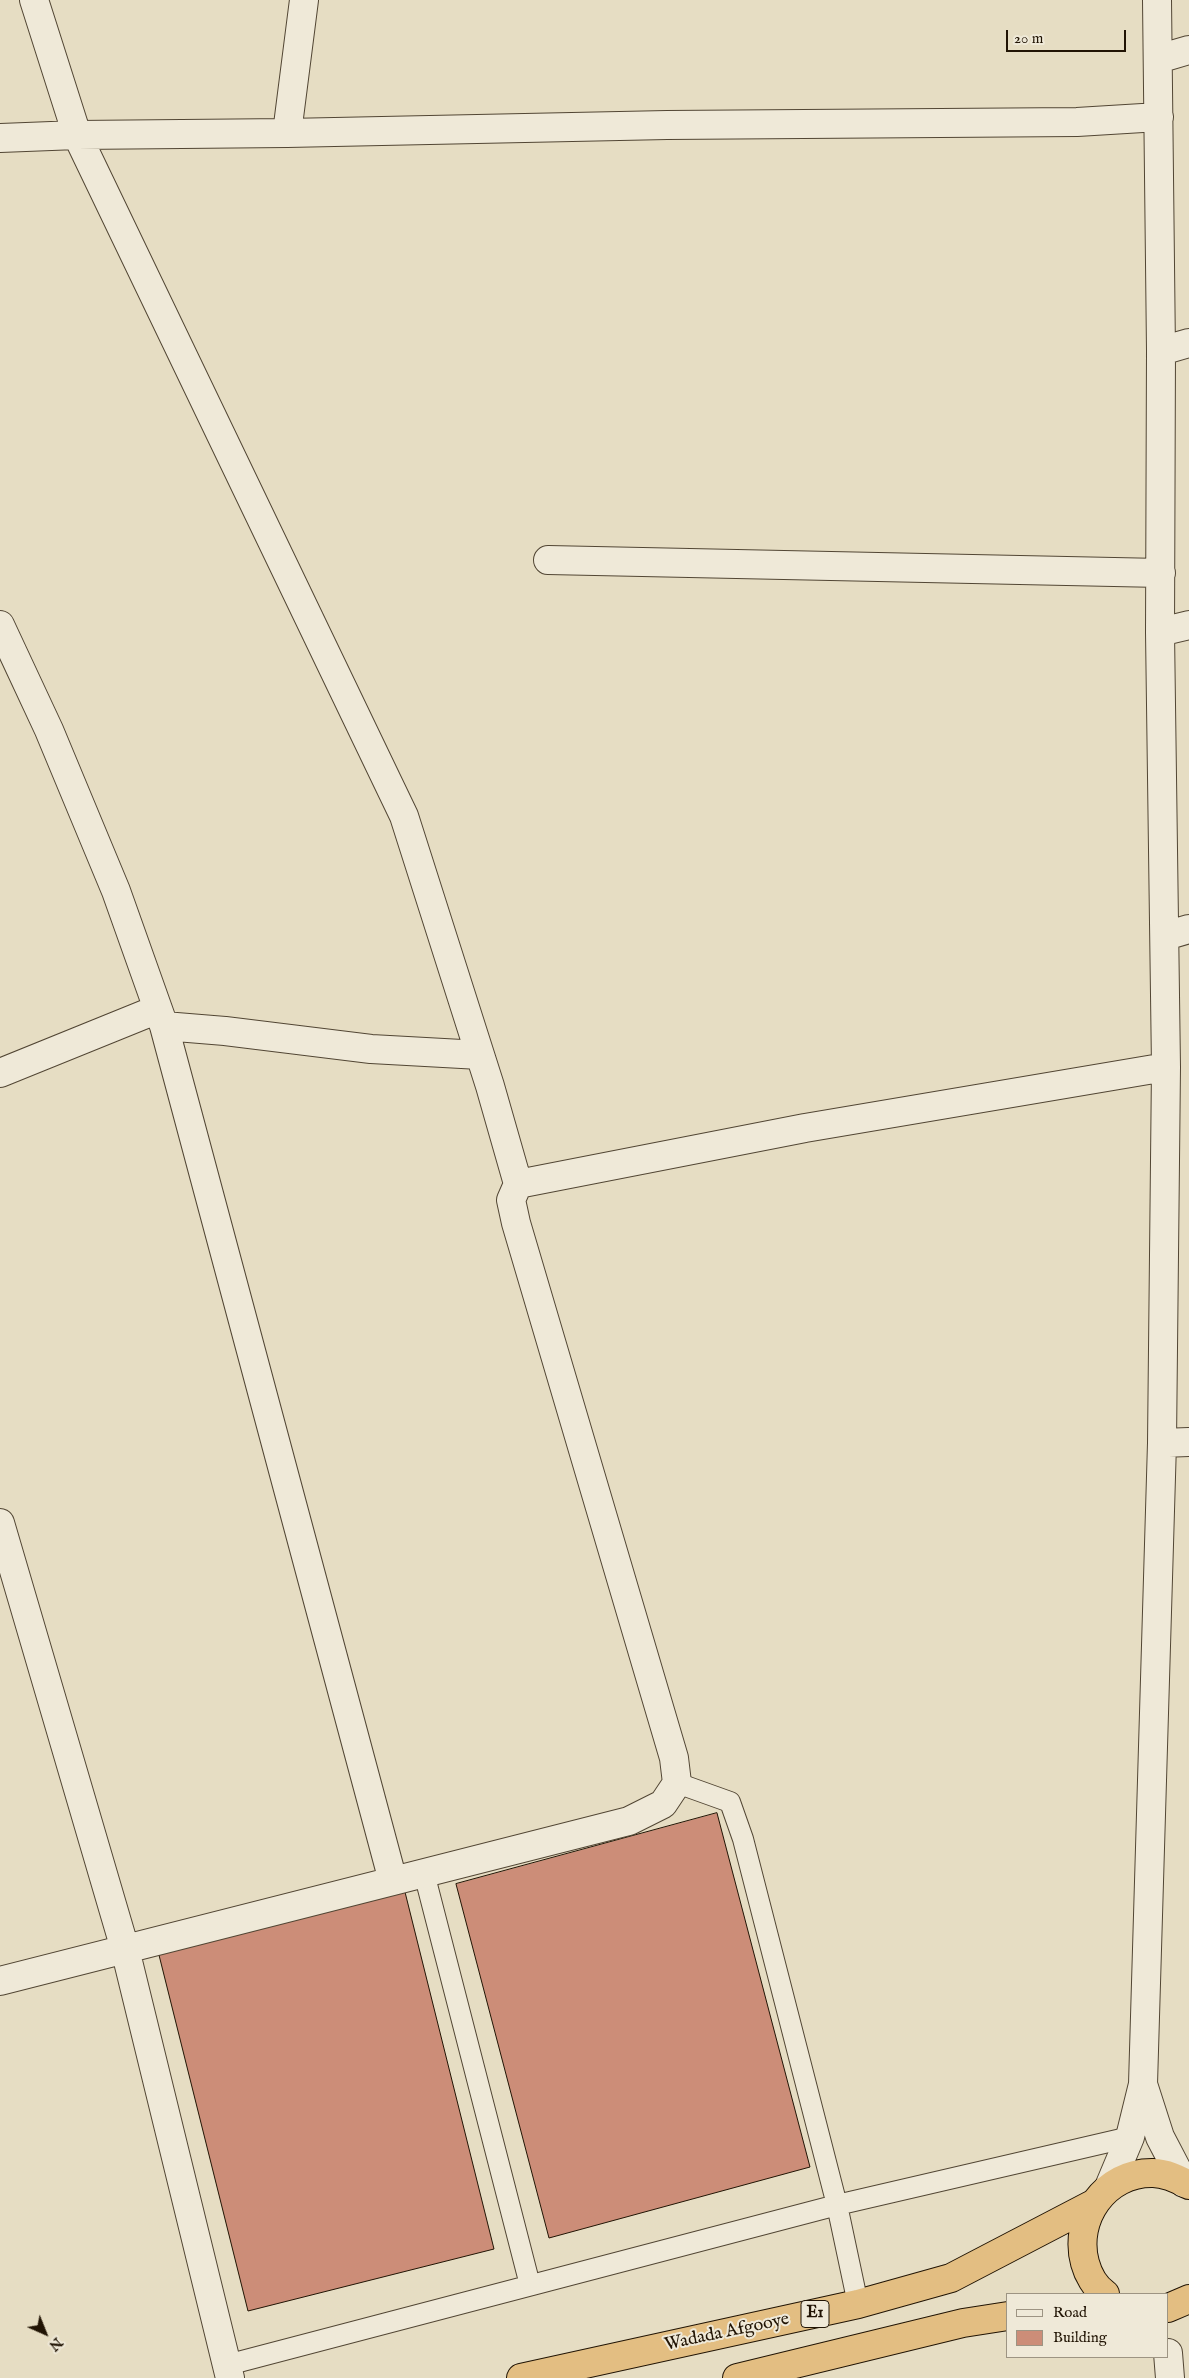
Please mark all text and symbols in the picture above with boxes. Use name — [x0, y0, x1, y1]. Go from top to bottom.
scale bar — [1009, 20, 1129, 52]
text: 20 m — [1014, 29, 1043, 48]
legend — [1006, 2293, 1169, 2358]
road number: E1 — [801, 2300, 829, 2328]
text: Road — [1053, 2303, 1087, 2322]
north arrow — [20, 2308, 70, 2358]
street label: Wadada Afgooye — [663, 2309, 791, 2357]
text: Building — [1053, 2328, 1107, 2347]
text: N — [45, 2333, 66, 2354]

